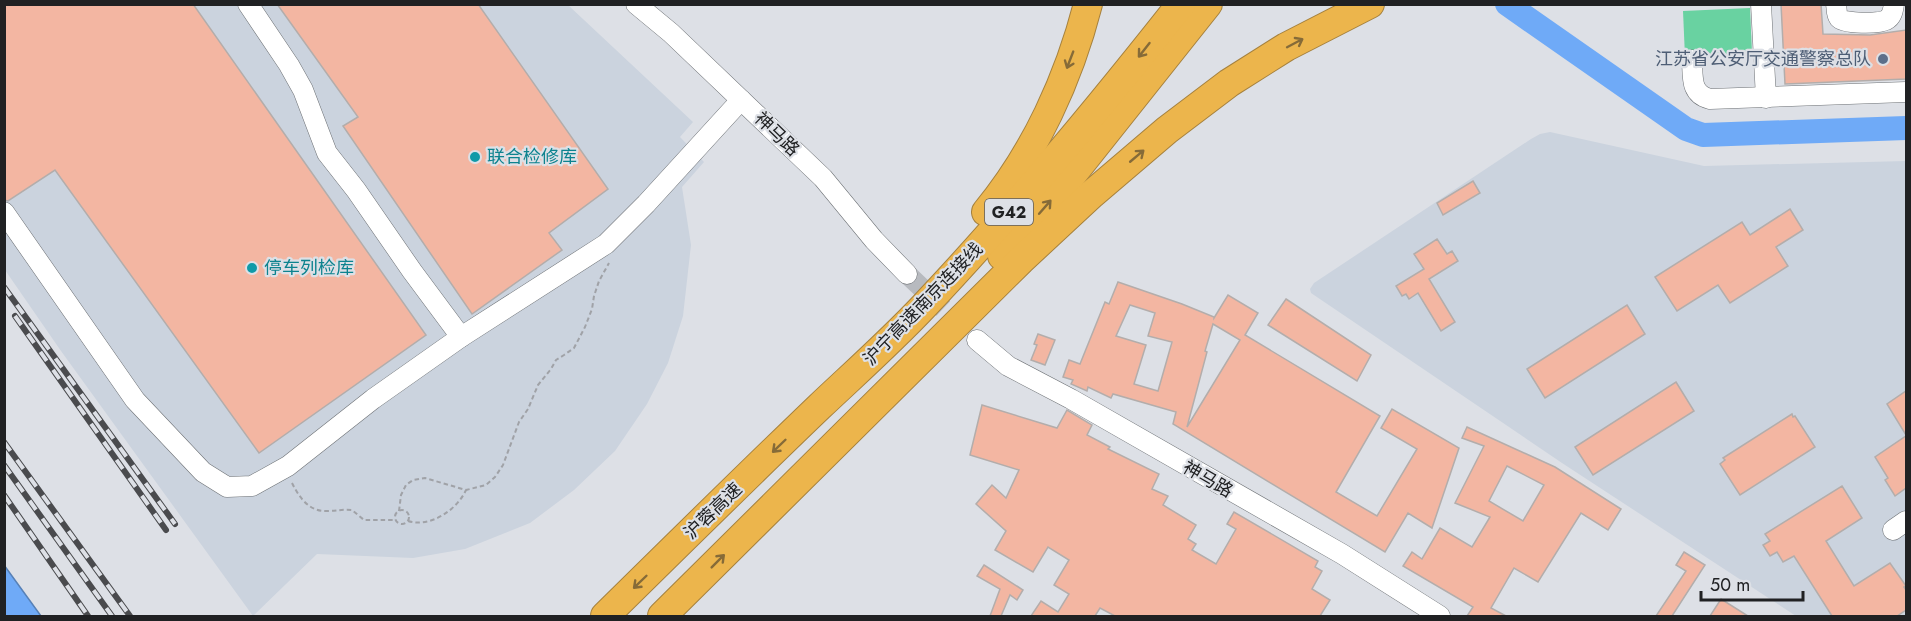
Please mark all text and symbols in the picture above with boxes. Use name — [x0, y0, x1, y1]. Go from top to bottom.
one-way arrow — [1286, 36, 1304, 48]
one-way arrow — [1138, 42, 1151, 58]
place label: 江苏省公安厅交通警察总队 — [1655, 46, 1871, 72]
one-way arrow — [1064, 50, 1075, 69]
marker: 江苏省公安厅交通警察总队 — [1876, 52, 1890, 66]
street label: 神马路 — [749, 106, 805, 162]
place label: 联合检修库 — [487, 144, 577, 170]
one-way arrow — [1129, 149, 1144, 163]
marker: 联合检修库 — [468, 150, 482, 164]
road number: G42 — [985, 199, 1033, 225]
one-way arrow — [1038, 200, 1052, 215]
street label: 沪宁高速南京连接线 — [857, 237, 989, 371]
place label: 停车列检库 — [264, 255, 354, 281]
marker: 停车列检库 — [245, 261, 259, 275]
one-way arrow — [772, 439, 787, 453]
street label: 神马路 — [1178, 454, 1238, 504]
street label: 沪蓉高速 — [678, 477, 748, 545]
one-way arrow — [711, 553, 726, 568]
scale bar — [1701, 564, 1803, 602]
text: 50 m — [1710, 572, 1750, 598]
one-way arrow — [632, 575, 647, 590]

